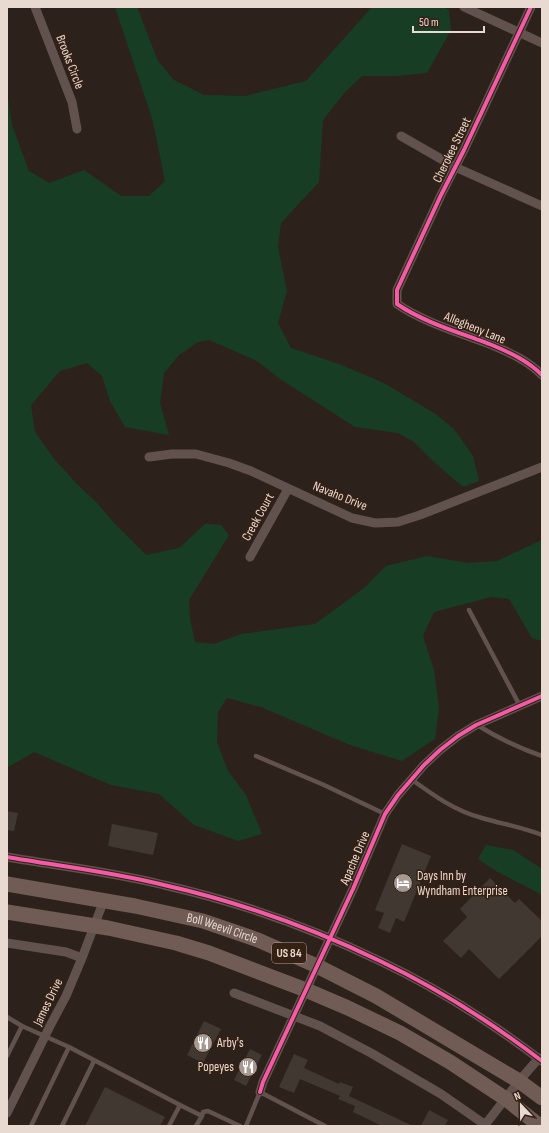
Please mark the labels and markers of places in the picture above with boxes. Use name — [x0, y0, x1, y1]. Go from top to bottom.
place label: Days Inn by Wyndham Enterprise — [417, 868, 508, 899]
hotel icon: Days Inn by Wyndham Enterprise — [392, 872, 414, 894]
restaurant icon: Arby's — [192, 1032, 214, 1054]
place label: Arby's — [216, 1035, 244, 1051]
restaurant icon: Popeyes — [237, 1056, 259, 1078]
place label: Popeyes — [198, 1059, 234, 1075]

